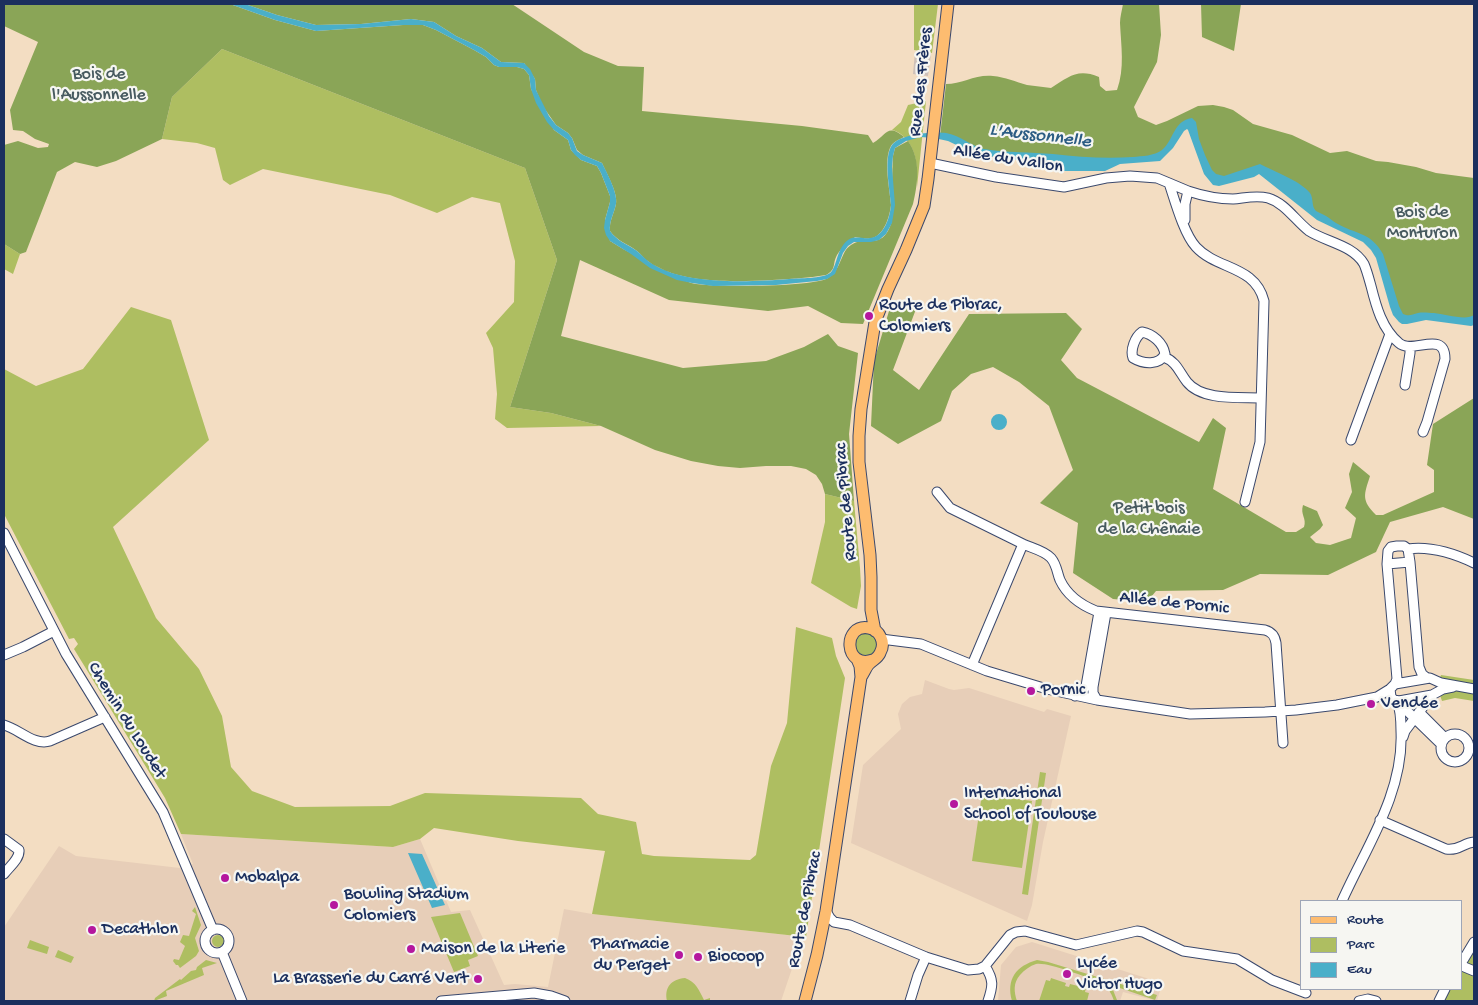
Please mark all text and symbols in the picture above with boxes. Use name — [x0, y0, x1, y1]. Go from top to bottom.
street label: Rue des Frères — [906, 27, 938, 137]
park label: Bois de l'Aussonnelle — [52, 64, 146, 106]
water label: L'Aussonnelle — [988, 119, 1092, 155]
street label: Allée du Vallon — [952, 141, 1064, 179]
park label: Bois de Monturon — [1387, 202, 1457, 244]
place label: Route de Pibrac, Colomiers — [879, 295, 1003, 338]
marker: Route de Pibrac, Colomiers — [863, 310, 875, 322]
street label: Route de Pibrac — [831, 442, 863, 562]
park label: Petit bois de la Chênaie — [1098, 498, 1200, 540]
street label: Allée de Pornic — [1118, 588, 1230, 620]
street label: Chemin du Loudet — [82, 659, 170, 783]
place label: Pornic — [1041, 680, 1085, 702]
marker: Pornic — [1025, 685, 1037, 697]
place label: Vendée — [1381, 693, 1438, 715]
marker: Vendée — [1365, 698, 1377, 710]
place label: International School of Toulouse — [964, 783, 1097, 826]
marker: International School of Toulouse — [948, 798, 960, 810]
street label: Route de Pibrac — [784, 850, 828, 970]
place label: Mobalpa — [235, 867, 299, 889]
marker: Mobalpa — [219, 872, 231, 884]
place label: Bowling Stadium Colomiers — [344, 884, 469, 926]
marker: Bowling Stadium Colomiers — [328, 899, 340, 911]
legend — [1300, 900, 1463, 990]
text: Route — [1347, 911, 1384, 929]
place label: Decathlon — [102, 919, 178, 941]
marker: Decathlon — [86, 924, 98, 936]
place label: Pharmacie du Perget — [591, 934, 669, 976]
text: Parc — [1347, 936, 1374, 954]
place label: Maison de la Literie — [421, 938, 565, 960]
marker: Maison de la Literie — [405, 943, 417, 955]
place label: Biocoop — [708, 946, 764, 968]
marker: Pharmacie du Perget — [673, 949, 685, 961]
marker: Biocoop — [692, 951, 704, 963]
place label: Lycée Victor Hugo — [1077, 953, 1163, 996]
text: Eau — [1347, 961, 1372, 979]
place label: La Brasserie du Carré Vert — [273, 968, 468, 990]
marker: Lycée Victor Hugo — [1061, 968, 1073, 980]
marker: La Brasserie du Carré Vert — [472, 973, 484, 985]

